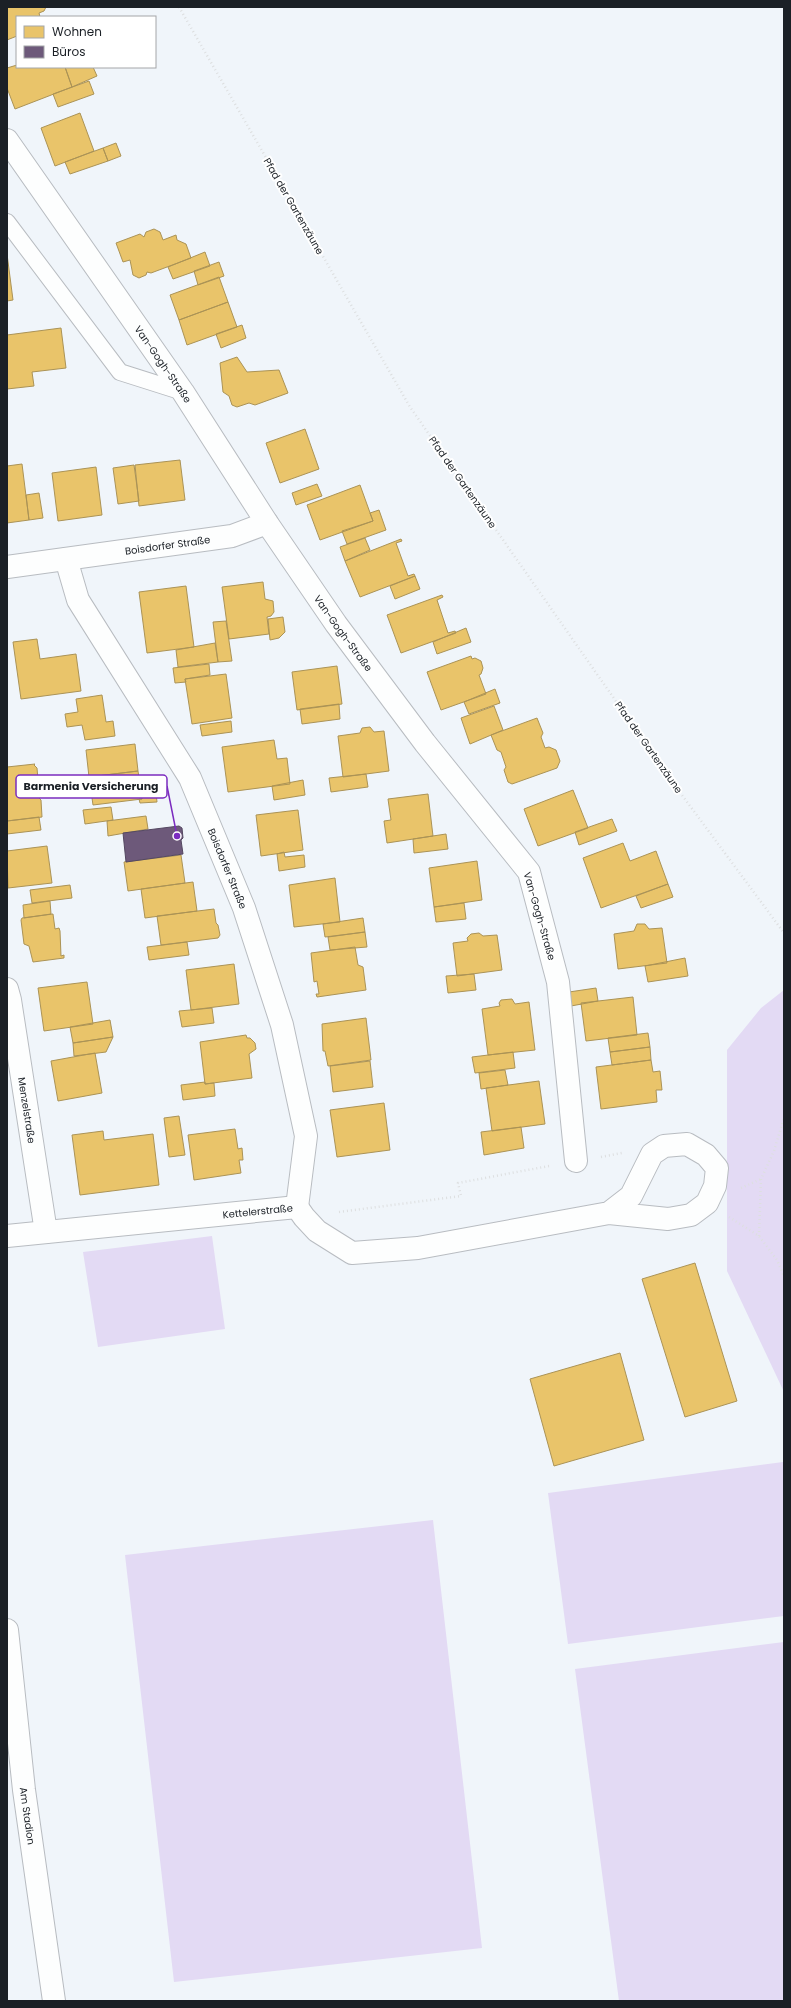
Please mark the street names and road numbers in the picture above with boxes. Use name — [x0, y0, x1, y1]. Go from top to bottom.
street label: Pfad der Gartenzäune — [260, 155, 327, 257]
street label: Van-Gogh-Straße — [131, 322, 195, 406]
street label: Pfad der Gartenzäune — [425, 433, 500, 531]
street label: Boisdorfer Straße — [124, 532, 211, 559]
street label: Van-Gogh-Straße — [310, 592, 376, 675]
street label: Pfad der Gartenzäune — [611, 698, 686, 796]
street label: Boisdorfer Straße — [204, 826, 251, 911]
street label: Van-Gogh-Straße — [520, 870, 559, 962]
street label: Menzelstraße — [14, 1076, 39, 1145]
street label: Kettelerstraße — [222, 1200, 294, 1222]
street label: Am Stadion — [16, 1786, 39, 1846]

